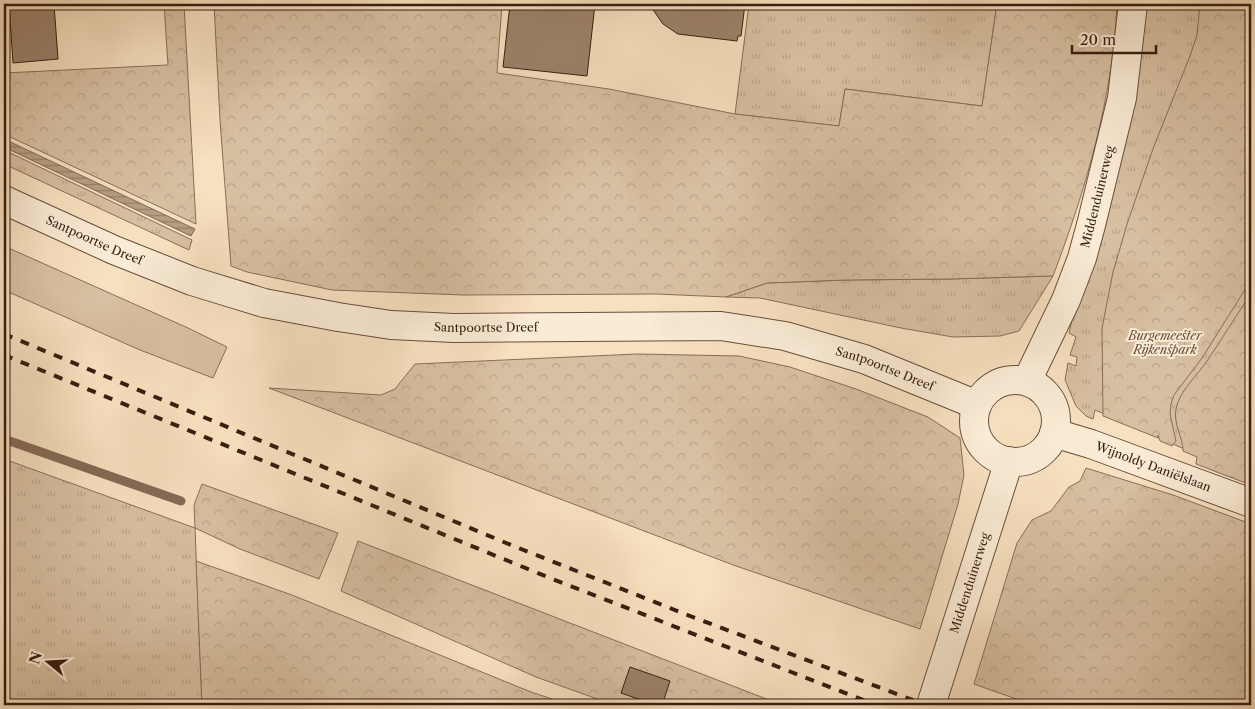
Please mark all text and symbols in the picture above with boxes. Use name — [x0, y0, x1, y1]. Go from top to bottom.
scale bar — [1072, 22, 1156, 54]
text: 20 m — [1080, 30, 1116, 49]
street label: Middenduinerweg — [1077, 143, 1117, 250]
street label: Santpoortse Dreef — [44, 212, 147, 268]
street label: Santpoortse Dreef — [434, 319, 540, 335]
park label: Burgemeester Rijkenspark — [1127, 328, 1203, 357]
street label: Santpoortse Dreef — [834, 343, 938, 394]
street label: Wijnoldy Daniëlslaan — [1093, 438, 1214, 495]
street label: Middenduinerweg — [946, 530, 993, 635]
north arrow — [22, 636, 72, 686]
text: N — [25, 649, 46, 667]

